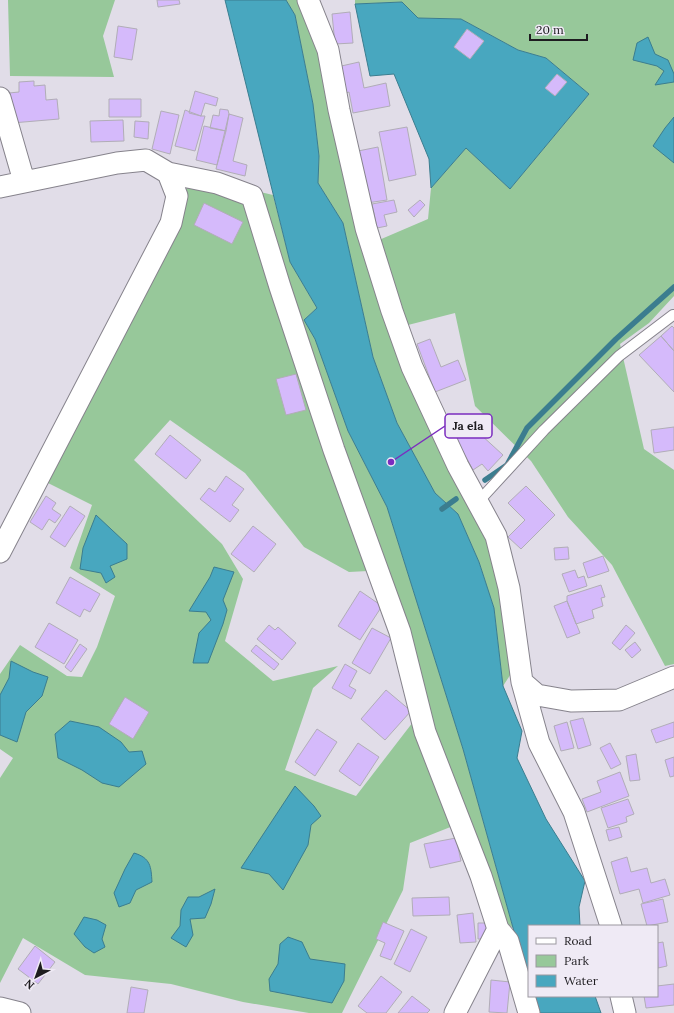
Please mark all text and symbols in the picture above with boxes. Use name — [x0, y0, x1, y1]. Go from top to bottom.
scale bar — [530, 16, 587, 42]
text: 20 m — [536, 22, 564, 37]
callout: Ja ela — [445, 414, 492, 438]
text: Ja ela — [453, 418, 484, 433]
legend — [528, 925, 658, 997]
text: Road — [564, 933, 592, 948]
text: Park — [564, 953, 590, 968]
north arrow — [16, 957, 56, 997]
text: Water — [564, 973, 599, 988]
text: N — [21, 976, 37, 993]

